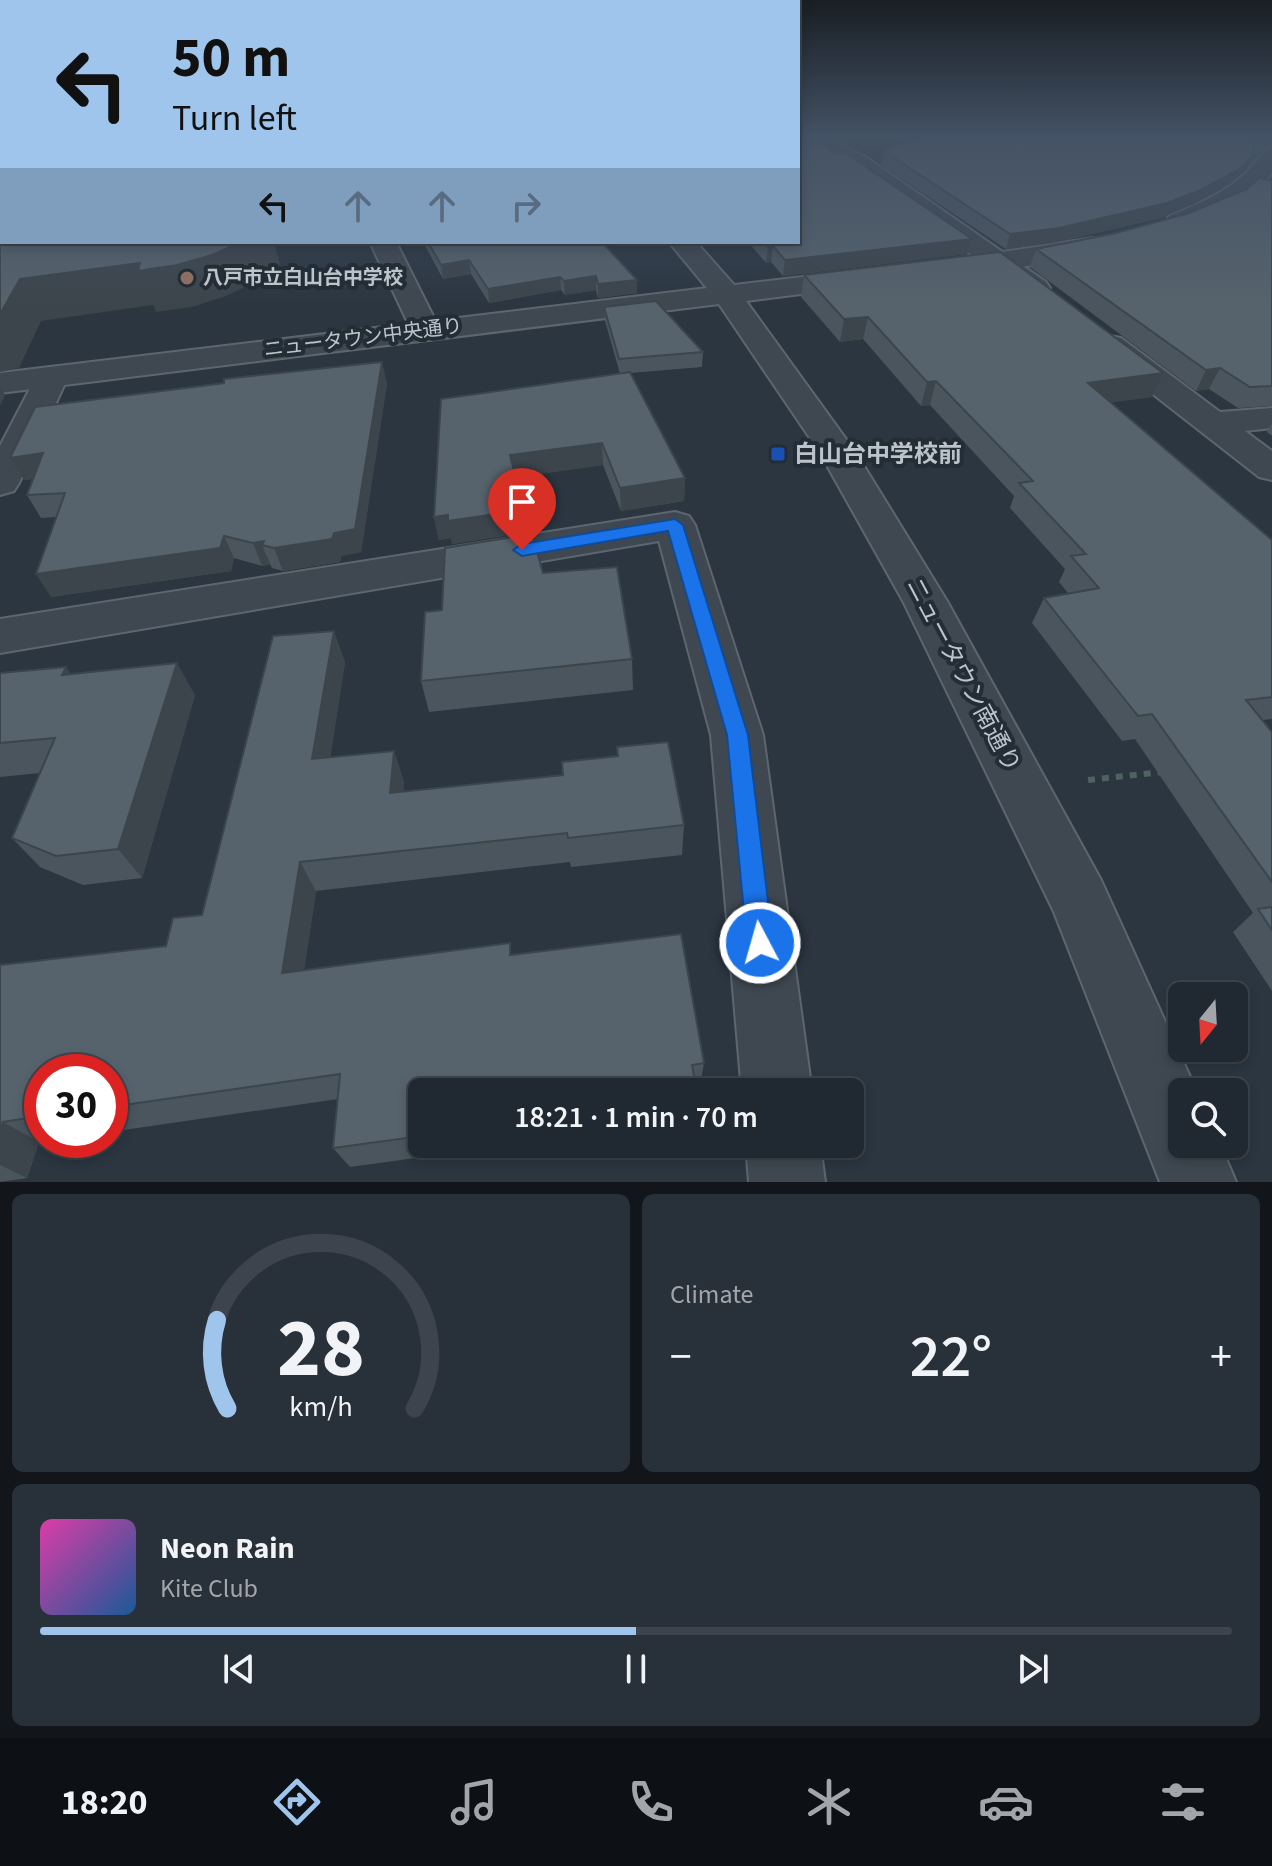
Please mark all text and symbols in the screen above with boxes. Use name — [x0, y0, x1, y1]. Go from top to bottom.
text: 50 m — [172, 19, 290, 98]
icon: left — [40, 32, 144, 136]
text: Turn left — [172, 93, 297, 144]
icon: left — [252, 184, 296, 228]
icon: ahead — [336, 184, 380, 228]
icon: ahead — [420, 184, 464, 228]
icon: right — [504, 184, 548, 228]
place label: 八戸市立白山台中学校 — [203, 264, 403, 292]
marker: 八戸市立白山台中学校 — [178, 269, 196, 287]
street label: ニュータウン中央通り — [262, 312, 464, 364]
place label: 白山台中学校前 — [794, 437, 962, 472]
marker: 白山台中学校前 — [769, 445, 787, 463]
pin — [488, 468, 556, 550]
icon: arrive — [500, 480, 544, 524]
street label: ニュータウン南通り — [897, 571, 1029, 779]
position arrow — [718, 901, 802, 985]
north arrow — [1168, 982, 1248, 1062]
map controls — [1168, 982, 1248, 1158]
speed limit sign: 30 — [24, 1054, 128, 1158]
button: search — [1168, 1078, 1248, 1158]
text: 18:21 · 1 min · 70 m — [514, 1096, 758, 1139]
text: Climate — [670, 1276, 754, 1313]
text: 28 — [277, 1290, 365, 1408]
text: 22° — [910, 1315, 992, 1400]
text: − — [670, 1326, 692, 1389]
text: + — [1210, 1326, 1232, 1389]
text: km/h — [289, 1387, 353, 1427]
text: Neon Rain — [160, 1527, 295, 1570]
text: Kite Club — [160, 1570, 258, 1607]
icon: previous — [217, 1647, 261, 1691]
icon: pause — [614, 1647, 658, 1691]
icon: next — [1011, 1647, 1055, 1691]
icon: directions — [269, 1774, 325, 1830]
icon: music — [446, 1774, 502, 1830]
icon: phone — [623, 1774, 679, 1830]
icon: climate — [801, 1774, 857, 1830]
icon: car — [978, 1774, 1034, 1830]
icon: filters — [1155, 1774, 1211, 1830]
text: 18:20 — [61, 1777, 147, 1828]

